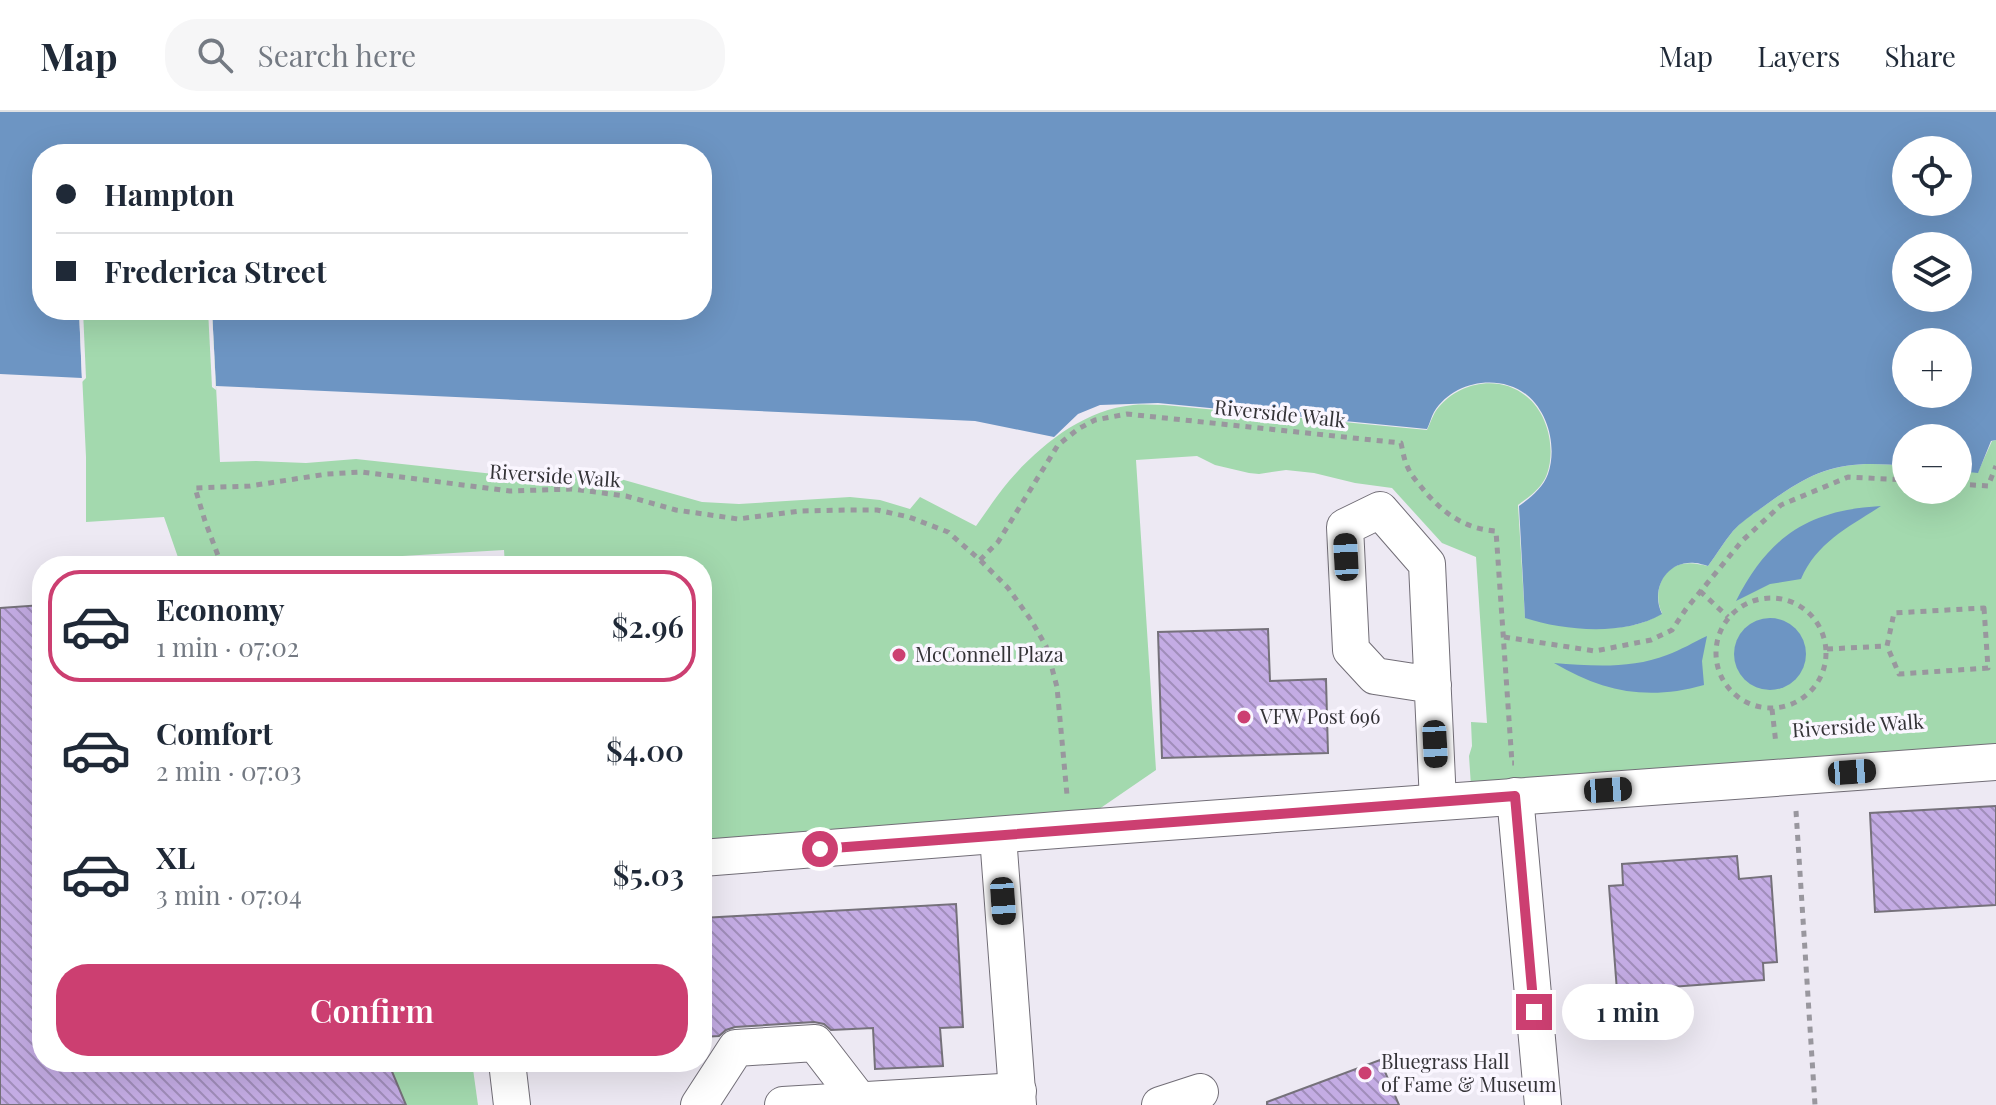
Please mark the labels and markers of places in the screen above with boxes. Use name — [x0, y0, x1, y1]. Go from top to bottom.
place label: McConnell Plaza — [915, 640, 1064, 667]
marker: McConnell Plaza — [890, 646, 908, 664]
place label: VFW Post 696 — [1259, 702, 1380, 729]
marker: VFW Post 696 — [1235, 708, 1253, 726]
place label: Bluegrass Hall of Fame & Museum — [1381, 1047, 1557, 1097]
marker: Bluegrass Hall of Fame & Museum — [1356, 1064, 1374, 1082]

